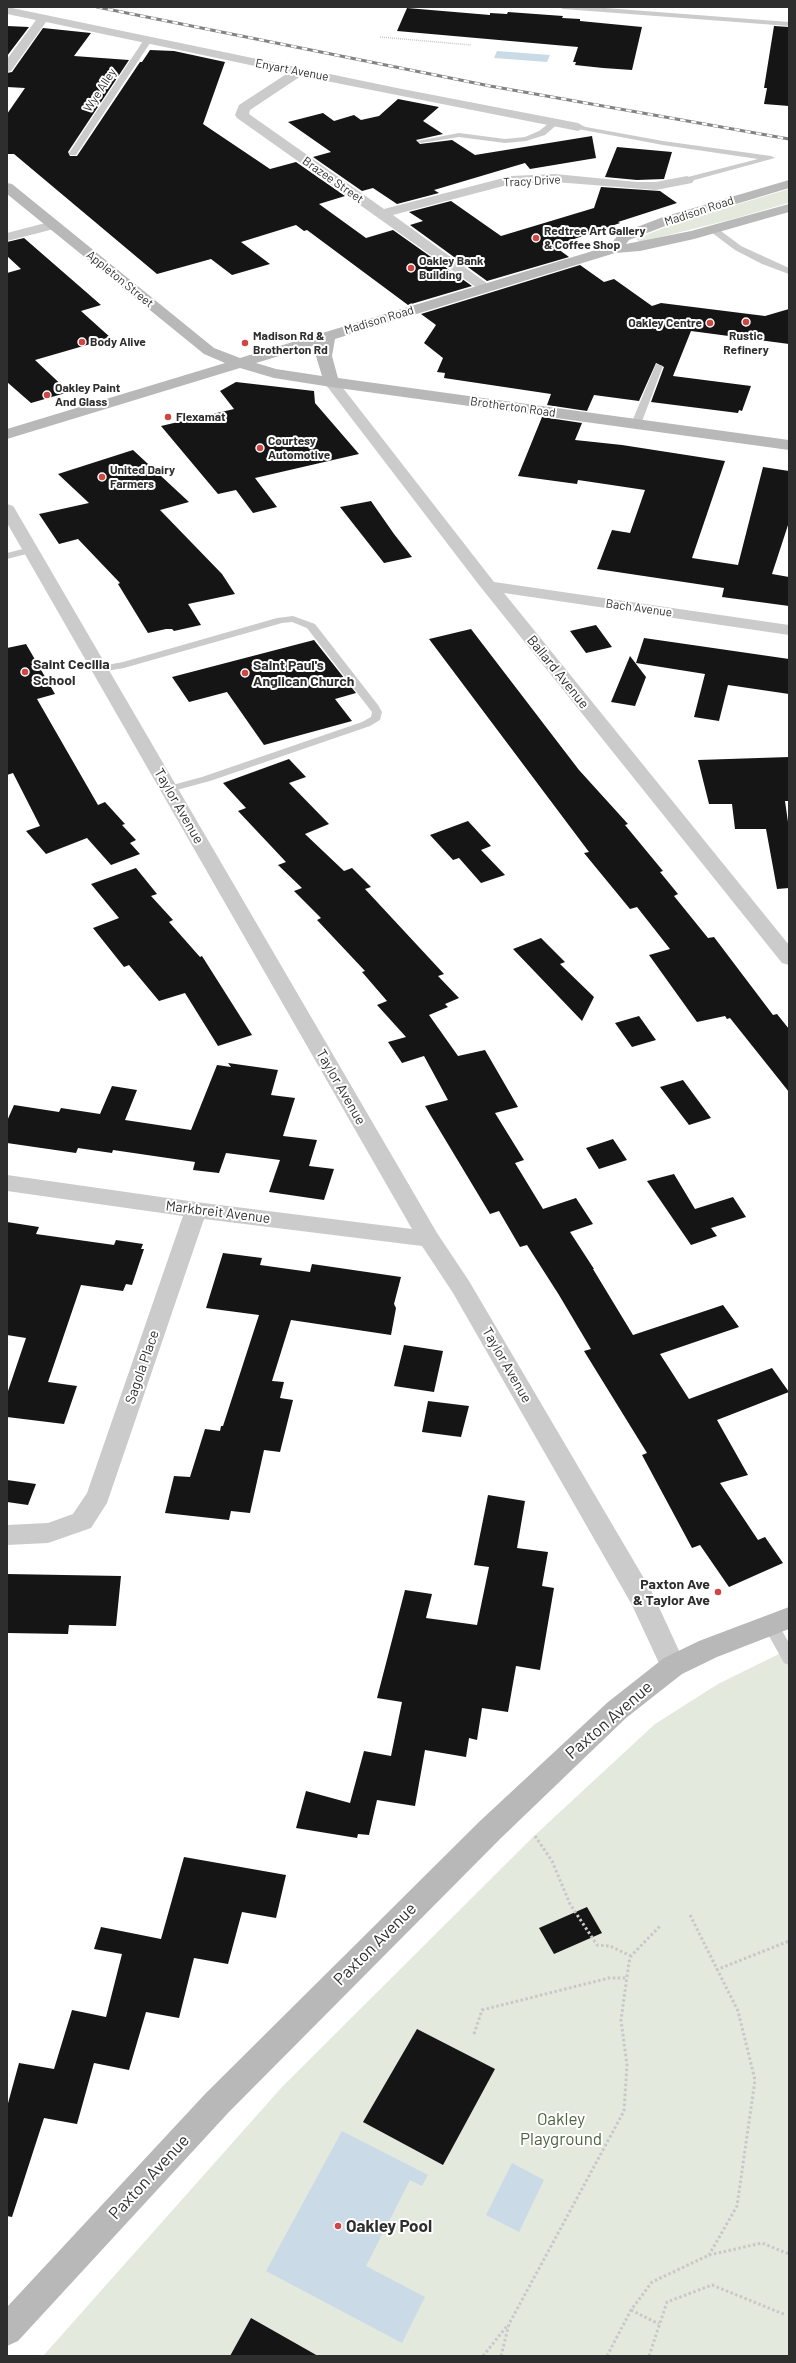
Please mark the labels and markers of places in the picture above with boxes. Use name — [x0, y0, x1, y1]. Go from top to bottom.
place label: Redtree Art Gallery & Coffee Shop — [544, 224, 646, 252]
marker: Redtree Art Gallery & Coffee Shop — [531, 233, 541, 243]
place label: Oakley Bank Building — [419, 254, 483, 282]
marker: Oakley Bank Building — [406, 263, 416, 273]
place label: Oakley Centre — [628, 316, 702, 330]
marker: Rustic Refinery — [741, 317, 751, 327]
marker: Oakley Centre — [705, 318, 715, 328]
place label: Madison Rd & Brotherton Rd — [253, 329, 328, 357]
place label: Rustic Refinery — [723, 329, 769, 357]
place label: Body Alive — [90, 335, 146, 349]
marker: Body Alive — [77, 337, 87, 347]
marker: Madison Rd & Brotherton Rd — [240, 338, 250, 348]
place label: Oakley Paint And Glass — [55, 381, 120, 409]
marker: Oakley Paint And Glass — [42, 390, 52, 400]
place label: Flexamat — [176, 410, 225, 424]
marker: Flexamat — [163, 412, 173, 422]
place label: Courtesy Automotive — [268, 434, 330, 462]
marker: Courtesy Automotive — [255, 443, 265, 453]
place label: United Dairy Farmers — [110, 463, 175, 491]
marker: United Dairy Farmers — [97, 472, 107, 482]
place label: Saint Cecilia School — [33, 656, 110, 688]
place label: Saint Paul's Anglican Church — [253, 657, 354, 690]
marker: Saint Cecilia School — [20, 667, 30, 677]
marker: Saint Paul's Anglican Church — [240, 668, 250, 678]
place label: Paxton Ave & Taylor Ave — [633, 1576, 710, 1608]
marker: Paxton Ave & Taylor Ave — [713, 1587, 723, 1597]
place label: Oakley Pool — [346, 2216, 432, 2236]
marker: Oakley Pool — [333, 2221, 343, 2231]

